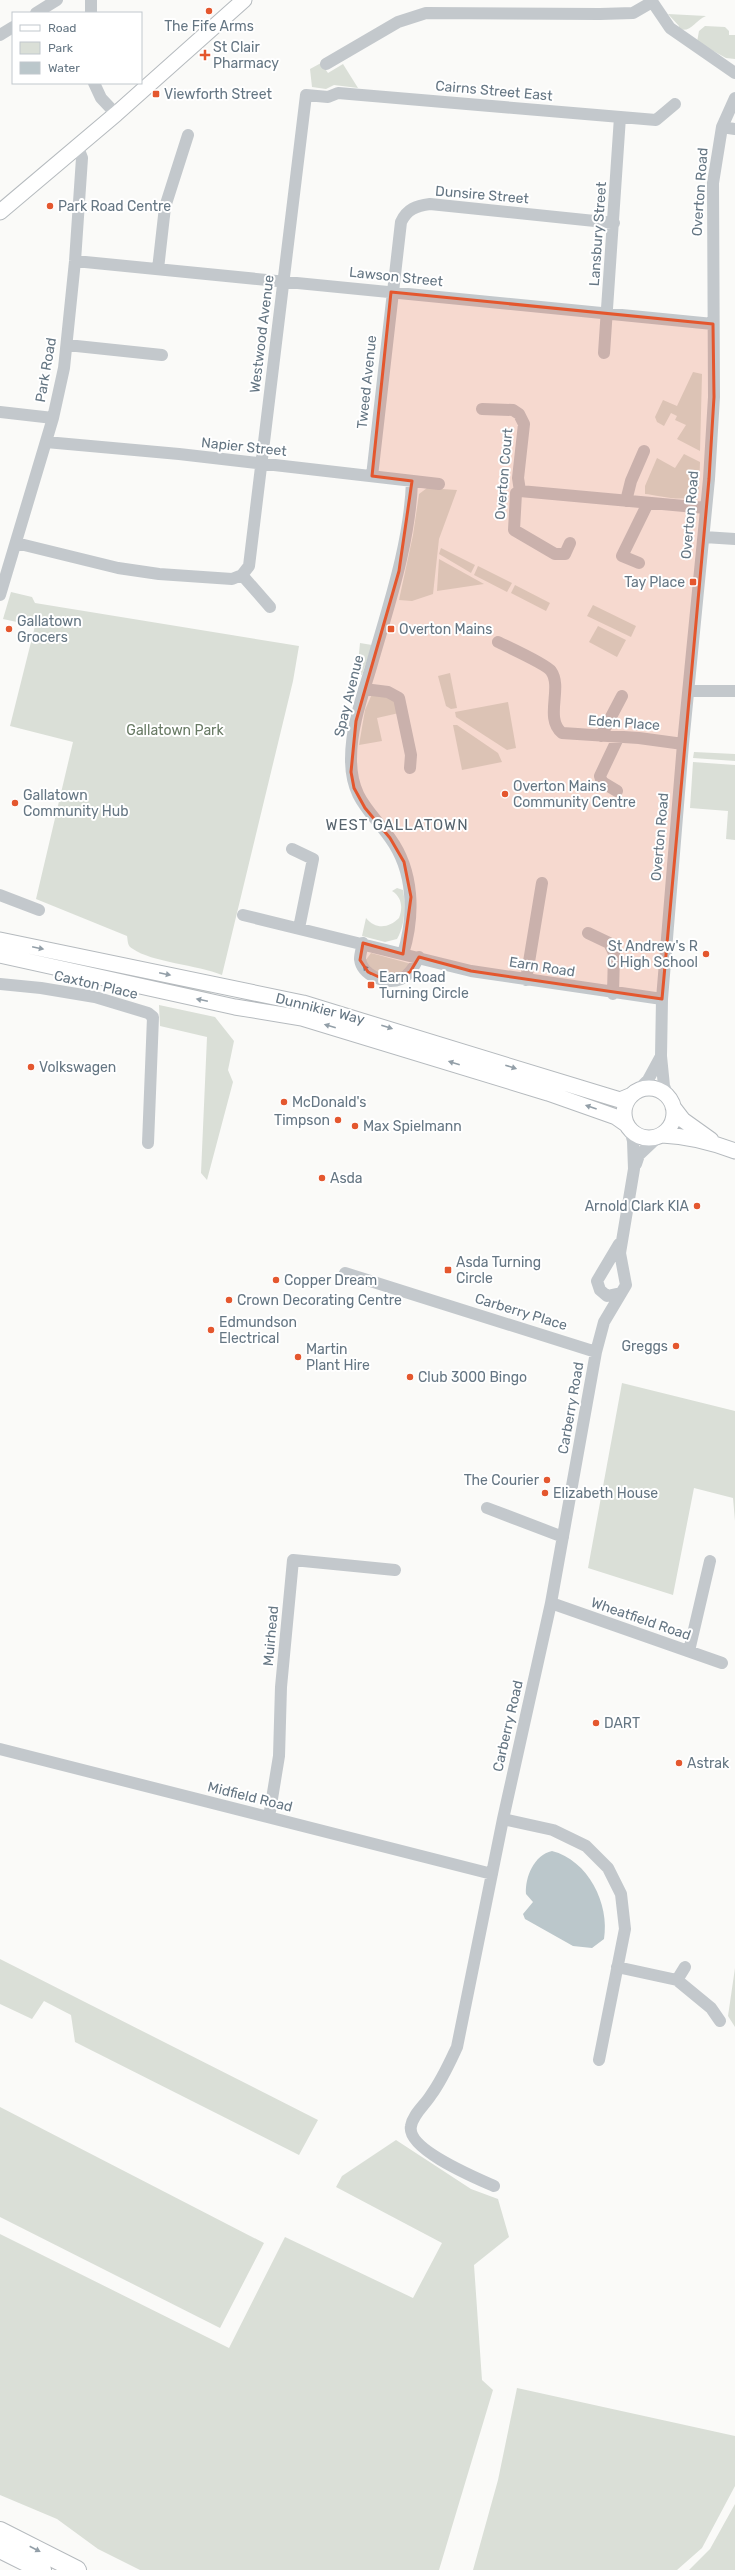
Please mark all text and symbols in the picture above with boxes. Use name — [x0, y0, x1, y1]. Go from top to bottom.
marker: The Fife Arms — [204, 6, 214, 16]
legend — [12, 12, 142, 84]
place label: The Fife Arms — [164, 18, 254, 35]
text: Road — [48, 21, 76, 35]
place label: St Clair Pharmacy — [213, 39, 279, 72]
text: Park — [48, 41, 74, 55]
marker: St Clair Pharmacy — [200, 50, 210, 60]
text: Water — [48, 61, 80, 75]
street label: Cairns Street East — [435, 77, 554, 105]
place label: Viewforth Street — [164, 86, 272, 103]
marker: Viewforth Street — [151, 89, 161, 99]
street label: Overton Road — [688, 147, 712, 237]
street label: Lansbury Street — [586, 181, 610, 287]
street label: Dunsire Street — [434, 182, 530, 208]
place label: Park Road Centre — [58, 198, 171, 215]
marker: Park Road Centre — [45, 201, 55, 211]
street label: Lawson Street — [348, 264, 444, 290]
street label: Westwood Avenue — [246, 274, 278, 394]
street label: Tweed Avenue — [354, 334, 380, 430]
street label: Park Road — [32, 336, 60, 404]
street label: Overton Court — [492, 427, 517, 521]
street label: Napier Street — [200, 434, 288, 460]
street label: Overton Road — [678, 470, 702, 560]
place label: Tay Place — [624, 574, 685, 591]
marker: Tay Place — [688, 577, 698, 587]
place label: Gallatown Grocers — [17, 613, 82, 646]
place label: Overton Mains — [399, 621, 492, 638]
marker: Gallatown Grocers — [4, 624, 14, 634]
marker: Overton Mains — [386, 624, 396, 634]
street label: Spay Avenue — [331, 653, 367, 739]
street label: Eden Place — [587, 712, 661, 734]
park label: Gallatown Park — [126, 722, 224, 739]
place label: Overton Mains Community Centre — [513, 778, 636, 811]
place label: Gallatown Community Hub — [23, 787, 129, 820]
marker: Overton Mains Community Centre — [500, 789, 510, 799]
street label: Overton Road — [648, 792, 672, 882]
marker: Gallatown Community Hub — [10, 798, 20, 808]
district label: WEST GALLATOWN — [325, 816, 469, 834]
place label: St Andrew's R C High School — [607, 938, 698, 971]
one-way arrow — [32, 945, 44, 951]
marker: St Andrew's R C High School — [701, 949, 711, 959]
street label: Earn Road — [508, 953, 576, 981]
one-way arrow — [362, 964, 371, 975]
street label: Caxton Place — [52, 967, 140, 1003]
place label: Earn Road Turning Circle — [379, 969, 469, 1002]
one-way arrow — [159, 972, 172, 978]
marker: Earn Road Turning Circle — [366, 980, 376, 990]
street label: Dunnikier Way — [274, 990, 367, 1028]
one-way arrow — [196, 997, 209, 1003]
one-way arrow — [324, 1023, 336, 1029]
one-way arrow — [382, 1024, 394, 1030]
place label: Volkswagen — [39, 1059, 116, 1076]
one-way arrow — [448, 1060, 460, 1066]
marker: Volkswagen — [26, 1062, 36, 1072]
one-way arrow — [505, 1064, 517, 1070]
place label: McDonald's — [292, 1094, 366, 1111]
marker: McDonald's — [279, 1097, 289, 1107]
one-way arrow — [585, 1104, 597, 1110]
place label: Timpson — [274, 1112, 330, 1129]
marker: Timpson — [333, 1115, 343, 1125]
place label: Max Spielmann — [363, 1118, 462, 1135]
marker: Max Spielmann — [350, 1121, 360, 1131]
place label: Asda — [330, 1170, 363, 1187]
marker: Asda — [317, 1173, 327, 1183]
place label: Arnold Clark KIA — [585, 1198, 690, 1215]
marker: Arnold Clark KIA — [692, 1201, 702, 1211]
place label: Asda Turning Circle — [456, 1254, 541, 1287]
marker: Asda Turning Circle — [443, 1265, 453, 1275]
place label: Copper Dream — [284, 1272, 377, 1289]
marker: Copper Dream — [271, 1275, 281, 1285]
street label: Carberry Place — [473, 1290, 569, 1334]
place label: Crown Decorating Centre — [237, 1292, 402, 1309]
marker: Crown Decorating Centre — [224, 1295, 234, 1305]
place label: Edmundson Electrical — [219, 1314, 297, 1347]
marker: Edmundson Electrical — [206, 1325, 216, 1335]
place label: Greggs — [622, 1338, 668, 1355]
place label: Martin Plant Hire — [306, 1341, 370, 1374]
marker: Greggs — [671, 1341, 681, 1351]
marker: Martin Plant Hire — [293, 1352, 303, 1362]
street label: Carberry Road — [555, 1361, 587, 1455]
place label: Club 3000 Bingo — [418, 1369, 527, 1386]
marker: Club 3000 Bingo — [405, 1372, 415, 1382]
place label: The Courier — [464, 1472, 540, 1489]
marker: The Courier — [542, 1475, 552, 1485]
place label: Elizabeth House — [553, 1485, 658, 1502]
marker: Elizabeth House — [540, 1488, 550, 1498]
street label: Wheatfield Road — [589, 1594, 693, 1644]
street label: Muirhead — [260, 1605, 282, 1667]
street label: Carberry Road — [489, 1679, 527, 1773]
place label: DART — [604, 1715, 640, 1732]
marker: DART — [591, 1718, 601, 1728]
place label: Astrak — [687, 1755, 730, 1772]
marker: Astrak — [674, 1758, 684, 1768]
street label: Midfield Road — [206, 1778, 294, 1816]
one-way arrow — [29, 2546, 41, 2552]

